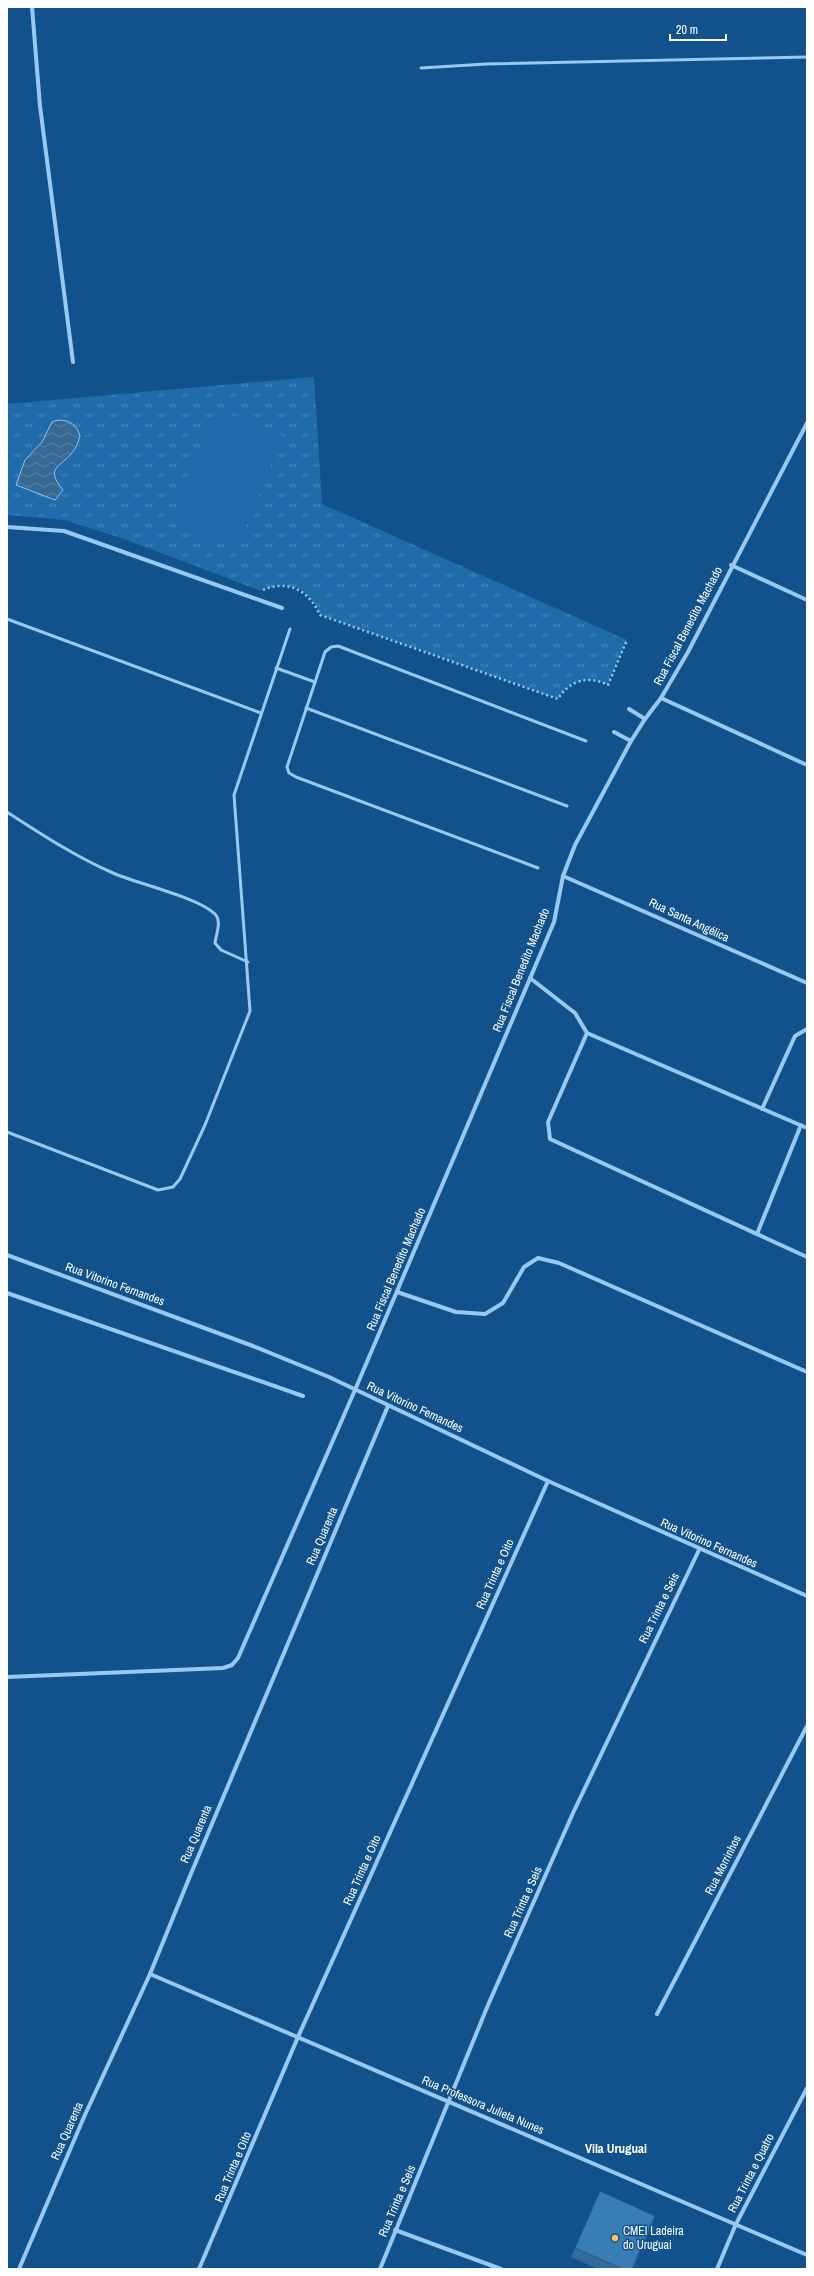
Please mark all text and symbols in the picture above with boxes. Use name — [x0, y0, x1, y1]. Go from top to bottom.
scale bar — [670, 16, 726, 42]
text: 20 m — [676, 22, 698, 38]
street label: Rua Fiscal Benedito Machado — [650, 564, 726, 688]
street label: Rua Santa Angélica — [646, 894, 732, 946]
street label: Rua Fiscal Benedito Machado — [489, 906, 553, 1034]
street label: Rua Fiscal Benedito Machado — [363, 1205, 429, 1333]
street label: Rua Vitorino Fernandes — [63, 1259, 167, 1309]
street label: Rua Vitorino Fernandes — [364, 1378, 466, 1436]
street label: Rua Quarenta — [303, 1504, 342, 1568]
street label: Rua Vitorino Fernandes — [658, 1514, 760, 1572]
street label: Rua Trinta e Oito — [472, 1536, 518, 1612]
street label: Rua Trinta e Seis — [635, 1570, 683, 1646]
street label: Rua Quarenta — [177, 1802, 216, 1866]
street label: Rua Trinta e Oito — [339, 1832, 385, 1908]
street label: Rua Morrinhos — [701, 1832, 745, 1898]
street label: Rua Trinta e Seis — [500, 1864, 546, 1940]
street label: Rua Professora Julieta Nunes — [419, 2072, 547, 2138]
street label: Rua Quarenta — [47, 2099, 87, 2162]
street label: Rua Trinta e Oito — [211, 2129, 255, 2205]
street label: Rua Trinta e Quatro — [724, 2131, 778, 2215]
district label: Vila Uruguai — [585, 2140, 647, 2157]
street label: Rua Trinta e Seis — [375, 2163, 419, 2239]
place label: CMEI Ladeira do Uruguai — [623, 2223, 684, 2253]
marker: CMEI Ladeira do Uruguai — [610, 2233, 620, 2243]

